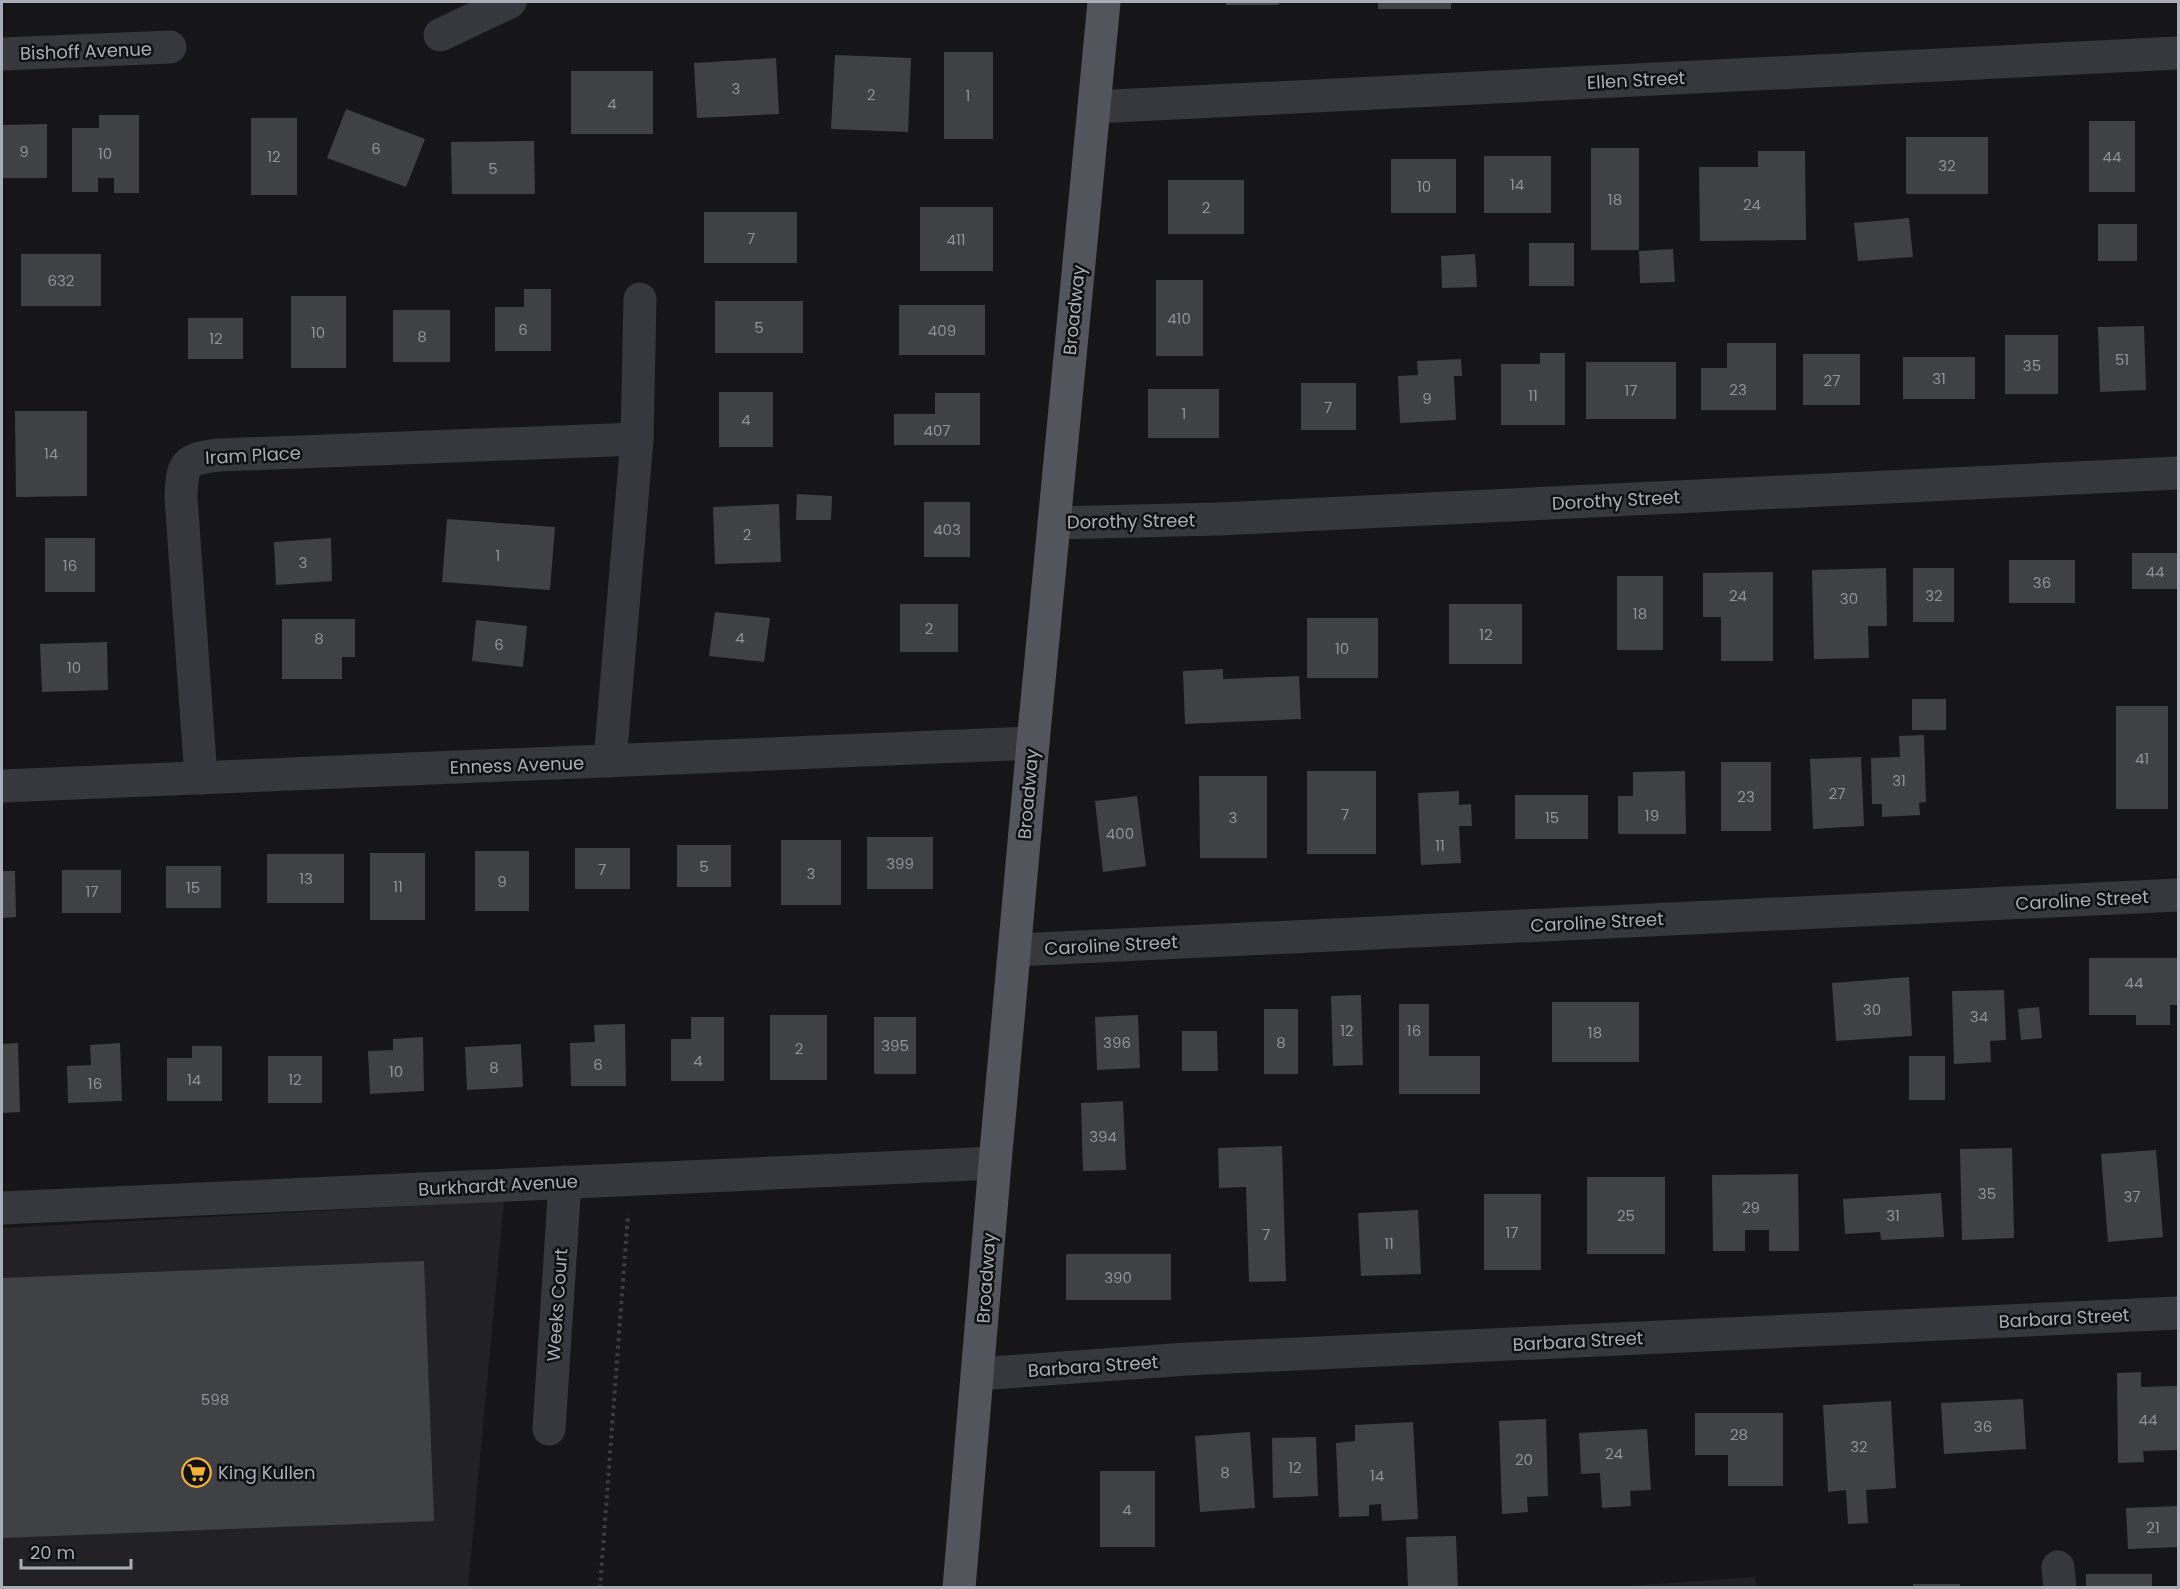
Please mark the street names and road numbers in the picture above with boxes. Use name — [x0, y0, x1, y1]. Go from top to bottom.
street label: Bishoff Avenue — [20, 36, 152, 66]
street label: Ellen Street — [1586, 65, 1686, 95]
street label: Broadway — [1057, 264, 1091, 356]
street label: Iram Place — [205, 440, 301, 470]
street label: Dorothy Street — [1551, 484, 1681, 516]
street label: Dorothy Street — [1067, 507, 1195, 535]
street label: Broadway — [1012, 748, 1044, 840]
street label: Enness Avenue — [449, 750, 585, 780]
street label: Caroline Street — [2015, 884, 2149, 916]
street label: Caroline Street — [1530, 906, 1664, 938]
street label: Caroline Street — [1044, 929, 1178, 961]
street label: Burkhardt Avenue — [417, 1168, 579, 1202]
street label: Broadway — [970, 1232, 1002, 1324]
street label: Weeks Court — [541, 1247, 573, 1363]
street label: Barbara Street — [1998, 1302, 2130, 1334]
street label: Barbara Street — [1512, 1325, 1644, 1357]
street label: Barbara Street — [1027, 1349, 1159, 1383]

